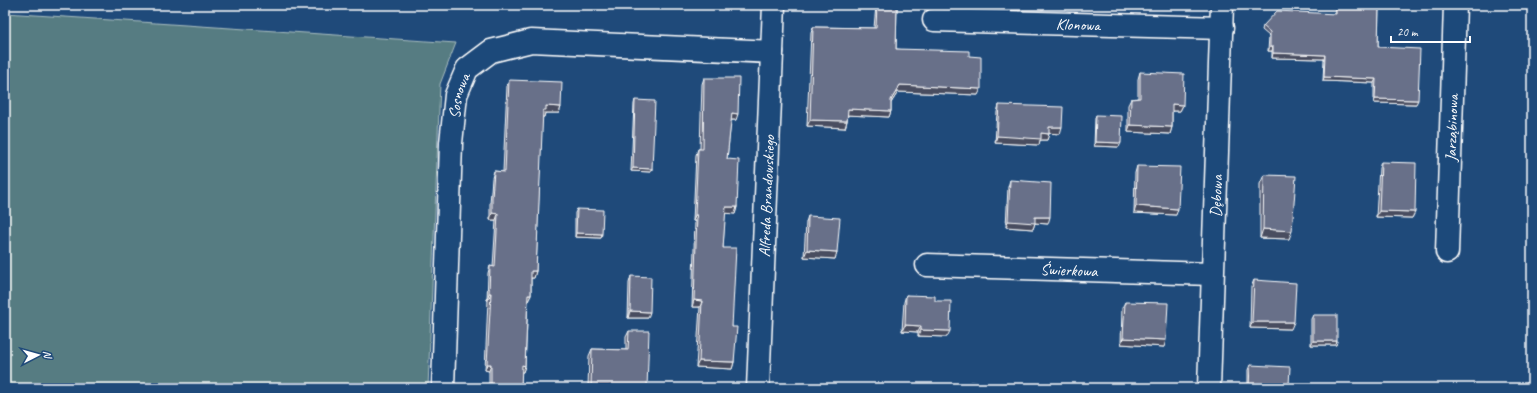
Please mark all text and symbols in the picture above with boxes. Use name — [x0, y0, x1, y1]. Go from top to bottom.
street label: Klonowa — [1056, 14, 1102, 36]
scale bar — [1391, 18, 1470, 44]
text: 20 m — [1397, 24, 1419, 40]
street label: Sosnowa — [445, 69, 476, 120]
street label: Jarząbinowa — [1441, 93, 1463, 163]
street label: Alfreda Brandowskiego — [754, 134, 780, 258]
street label: Dębowa — [1206, 173, 1227, 217]
street label: Świerkowa — [1040, 260, 1099, 281]
north arrow — [18, 335, 58, 375]
text: N — [41, 350, 55, 360]

